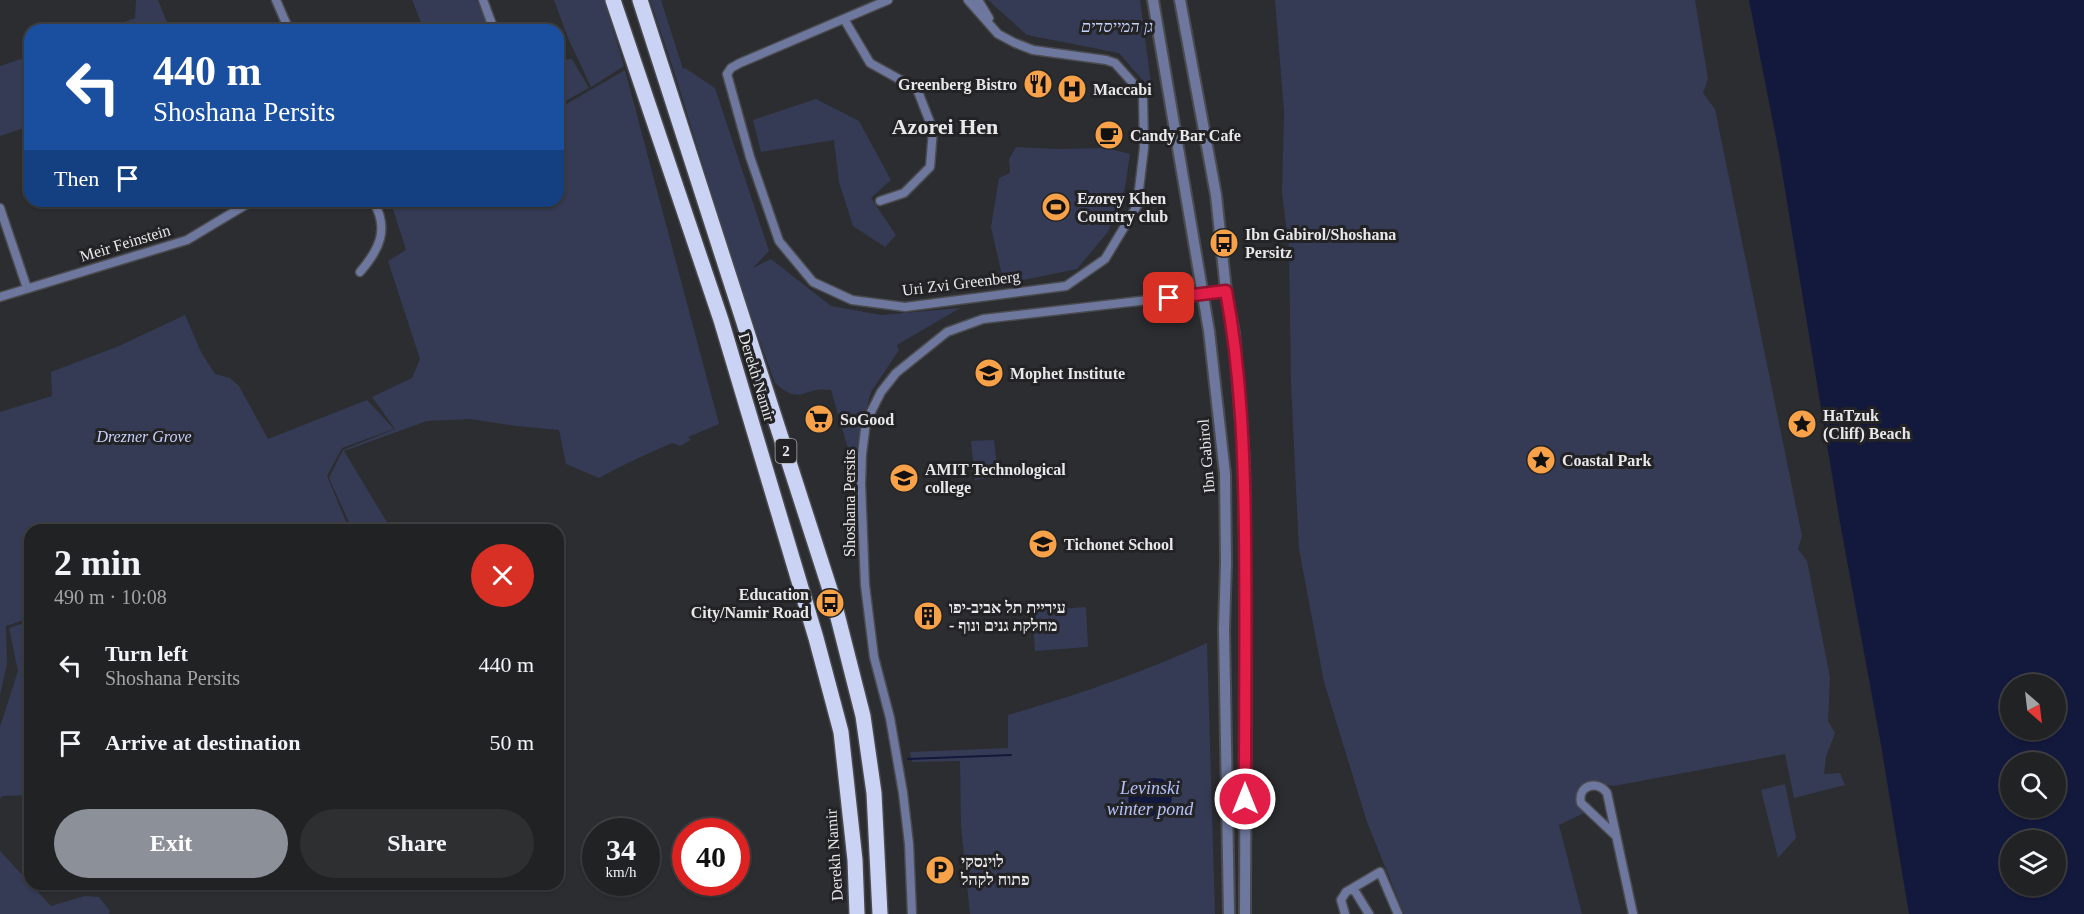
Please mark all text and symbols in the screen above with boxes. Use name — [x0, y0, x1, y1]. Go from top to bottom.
park label: גן המייסדים — [1081, 18, 1153, 36]
icon: left — [54, 48, 132, 126]
text: 440 m — [153, 48, 262, 94]
restaurant icon: Greenberg Bistro — [1022, 68, 1054, 100]
hospital icon: Maccabi — [1056, 73, 1088, 105]
place label: Greenberg Bistro — [898, 76, 1017, 94]
place label: Maccabi — [1093, 81, 1152, 98]
text: Shoshana Persits — [153, 97, 335, 127]
district label: Azorei Hen — [892, 114, 998, 139]
cafe icon: Candy Bar Cafe — [1093, 119, 1125, 151]
place label: Candy Bar Cafe — [1130, 127, 1241, 145]
icon: arrive — [111, 162, 144, 195]
text: Then — [54, 166, 99, 191]
place label: Ezorey Khen Country club — [1077, 190, 1168, 226]
sports icon: Ezorey Khen Country club — [1040, 191, 1072, 223]
street label: Meir Feinstein — [78, 221, 172, 265]
place label: Ibn Gabirol/Shoshana Persitz — [1245, 226, 1396, 261]
bus stop icon: Ibn Gabirol/Shoshana Persitz — [1208, 227, 1240, 259]
street label: Uri Zvi Greenberg — [901, 267, 1021, 300]
pin — [1143, 272, 1194, 323]
icon: arrive — [1152, 281, 1185, 314]
street label: Derekh Namir — [735, 331, 779, 424]
school or university icon: Mophet Institute — [973, 357, 1005, 389]
place label: Mophet Institute — [1010, 365, 1125, 383]
supermarket icon: SoGood — [803, 403, 835, 435]
place label: HaTzuk (Cliff) Beach — [1823, 407, 1911, 443]
place icon: HaTzuk (Cliff) Beach — [1786, 408, 1818, 440]
place label: SoGood — [840, 411, 894, 428]
street label: Ibn Gabirol — [1194, 418, 1218, 494]
park label: Drezner Grove — [95, 428, 192, 445]
road number: 2 — [776, 439, 796, 463]
place icon: Coastal Park — [1525, 444, 1557, 476]
street label: Shoshana Persits — [841, 449, 858, 557]
place label: Coastal Park — [1562, 452, 1651, 469]
place label: AMIT Technological college — [925, 461, 1066, 497]
school or university icon: AMIT Technological college — [888, 462, 920, 494]
school or university icon: Tichonet School — [1027, 528, 1059, 560]
place label: Tichonet School — [1064, 536, 1174, 553]
text: 2 min — [54, 543, 141, 583]
button: close — [471, 544, 534, 607]
text: 490 m · 10:08 — [54, 586, 167, 608]
place label: Education City/Namir Road — [691, 586, 809, 622]
bus stop icon: Education City/Namir Road — [814, 587, 846, 619]
place label: עיריית תל אביב-יפו - מחלקת גנים ונוף — [949, 599, 1066, 634]
building icon: עיריית תל אביב-יפו - מחלקת גנים ונוף — [912, 600, 944, 632]
text: Turn left — [105, 641, 188, 666]
icon: left — [54, 649, 87, 682]
text: 440 m — [478, 652, 534, 677]
text: Shoshana Persits — [105, 667, 240, 689]
north arrow — [2000, 674, 2066, 740]
map controls — [2000, 674, 2066, 896]
icon: arrive — [54, 727, 87, 760]
text: Arrive at destination — [105, 730, 301, 755]
text: 50 m — [489, 730, 534, 755]
button: search — [2000, 752, 2066, 818]
position arrow — [1213, 767, 1277, 831]
water label: Levinski winter pond — [1107, 778, 1194, 819]
street label: Derekh Namir — [822, 808, 846, 901]
button: Exit — [54, 809, 288, 878]
button: Share — [300, 809, 534, 878]
speed limit sign: 40 — [672, 818, 750, 896]
button: layers — [2000, 830, 2066, 896]
text: 34 — [606, 833, 636, 866]
place label: לוינסקי פתוח לקהל — [960, 853, 1030, 888]
parking icon: לוינסקי פתוח לקהל — [924, 854, 956, 886]
text: km/h — [606, 864, 636, 880]

